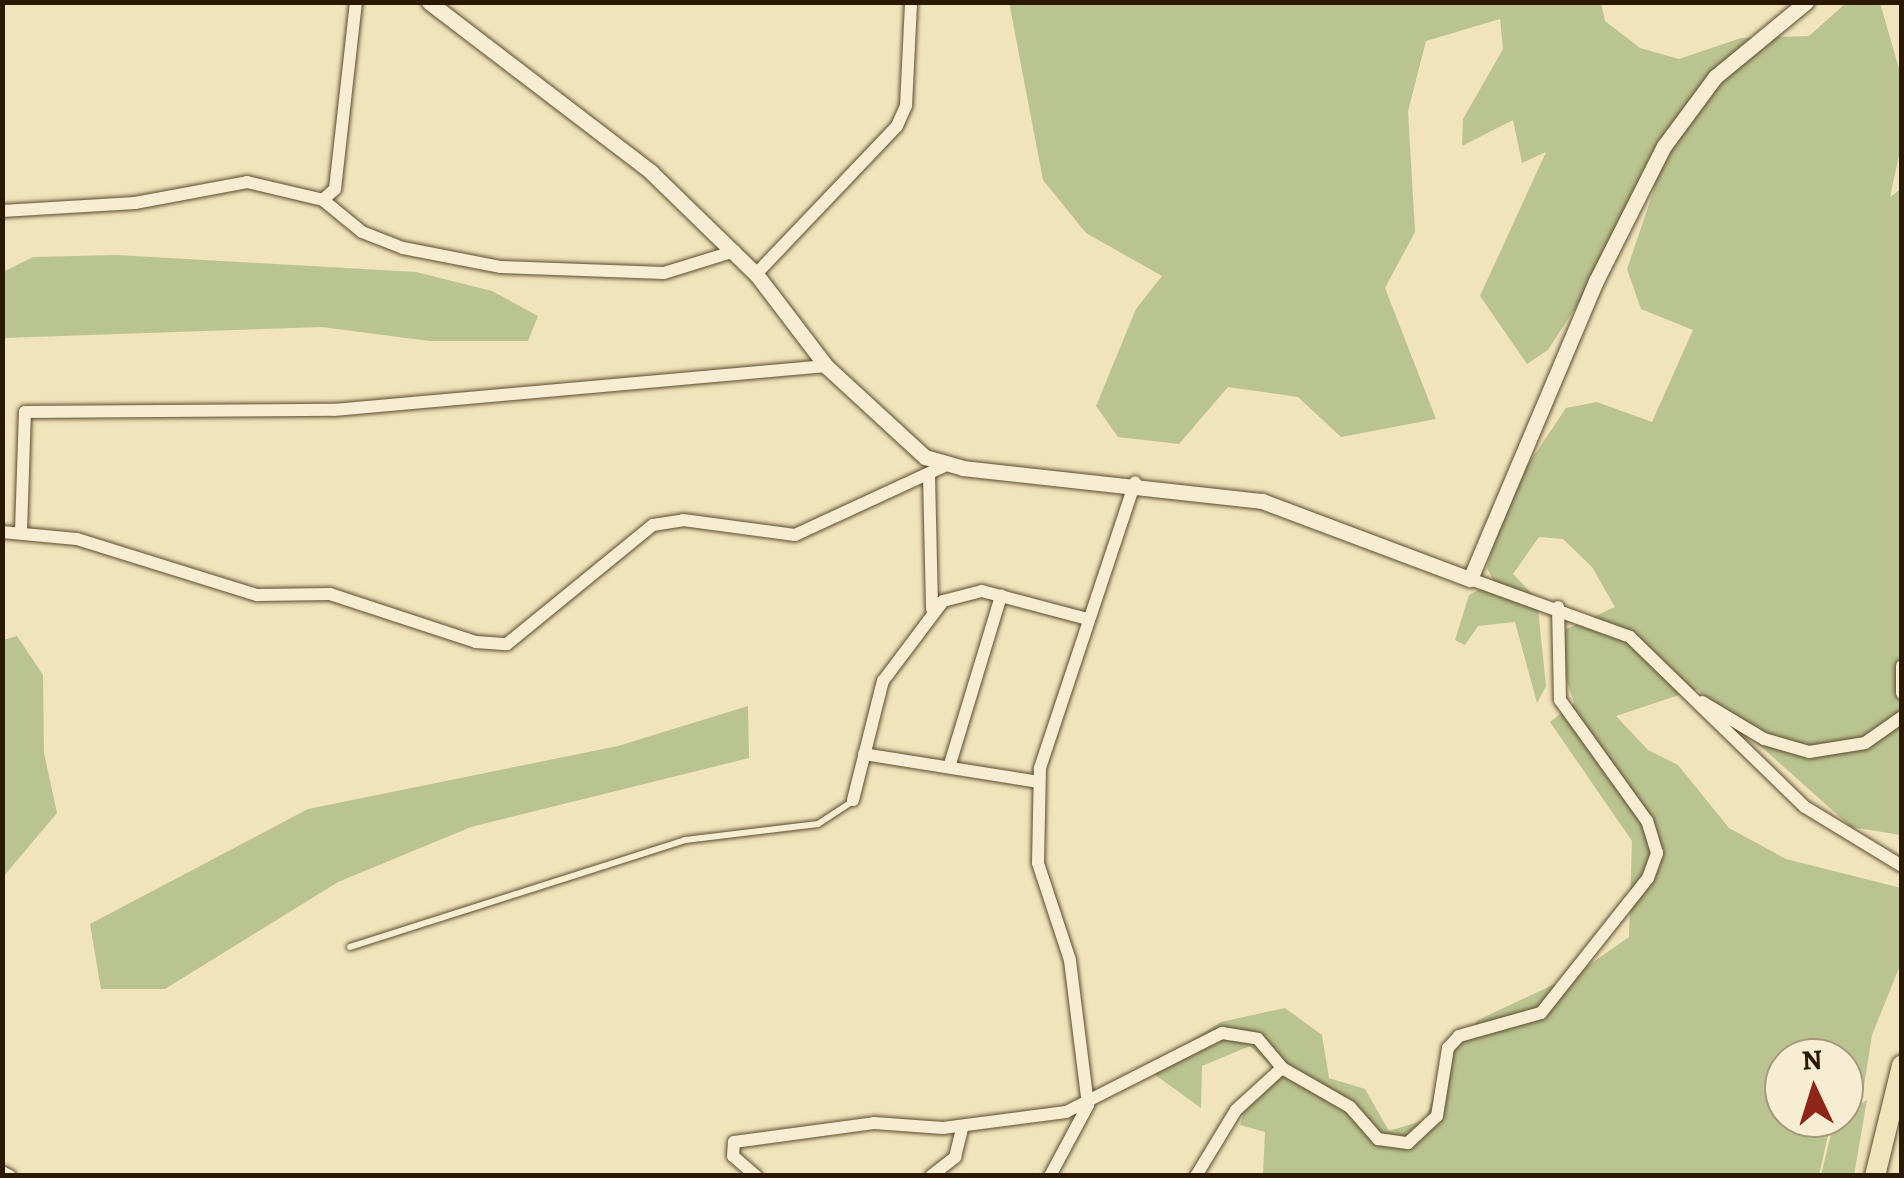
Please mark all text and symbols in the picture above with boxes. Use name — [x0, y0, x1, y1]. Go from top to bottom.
north arrow — [1764, 1038, 1864, 1138]
text: N — [1801, 1040, 1824, 1080]

